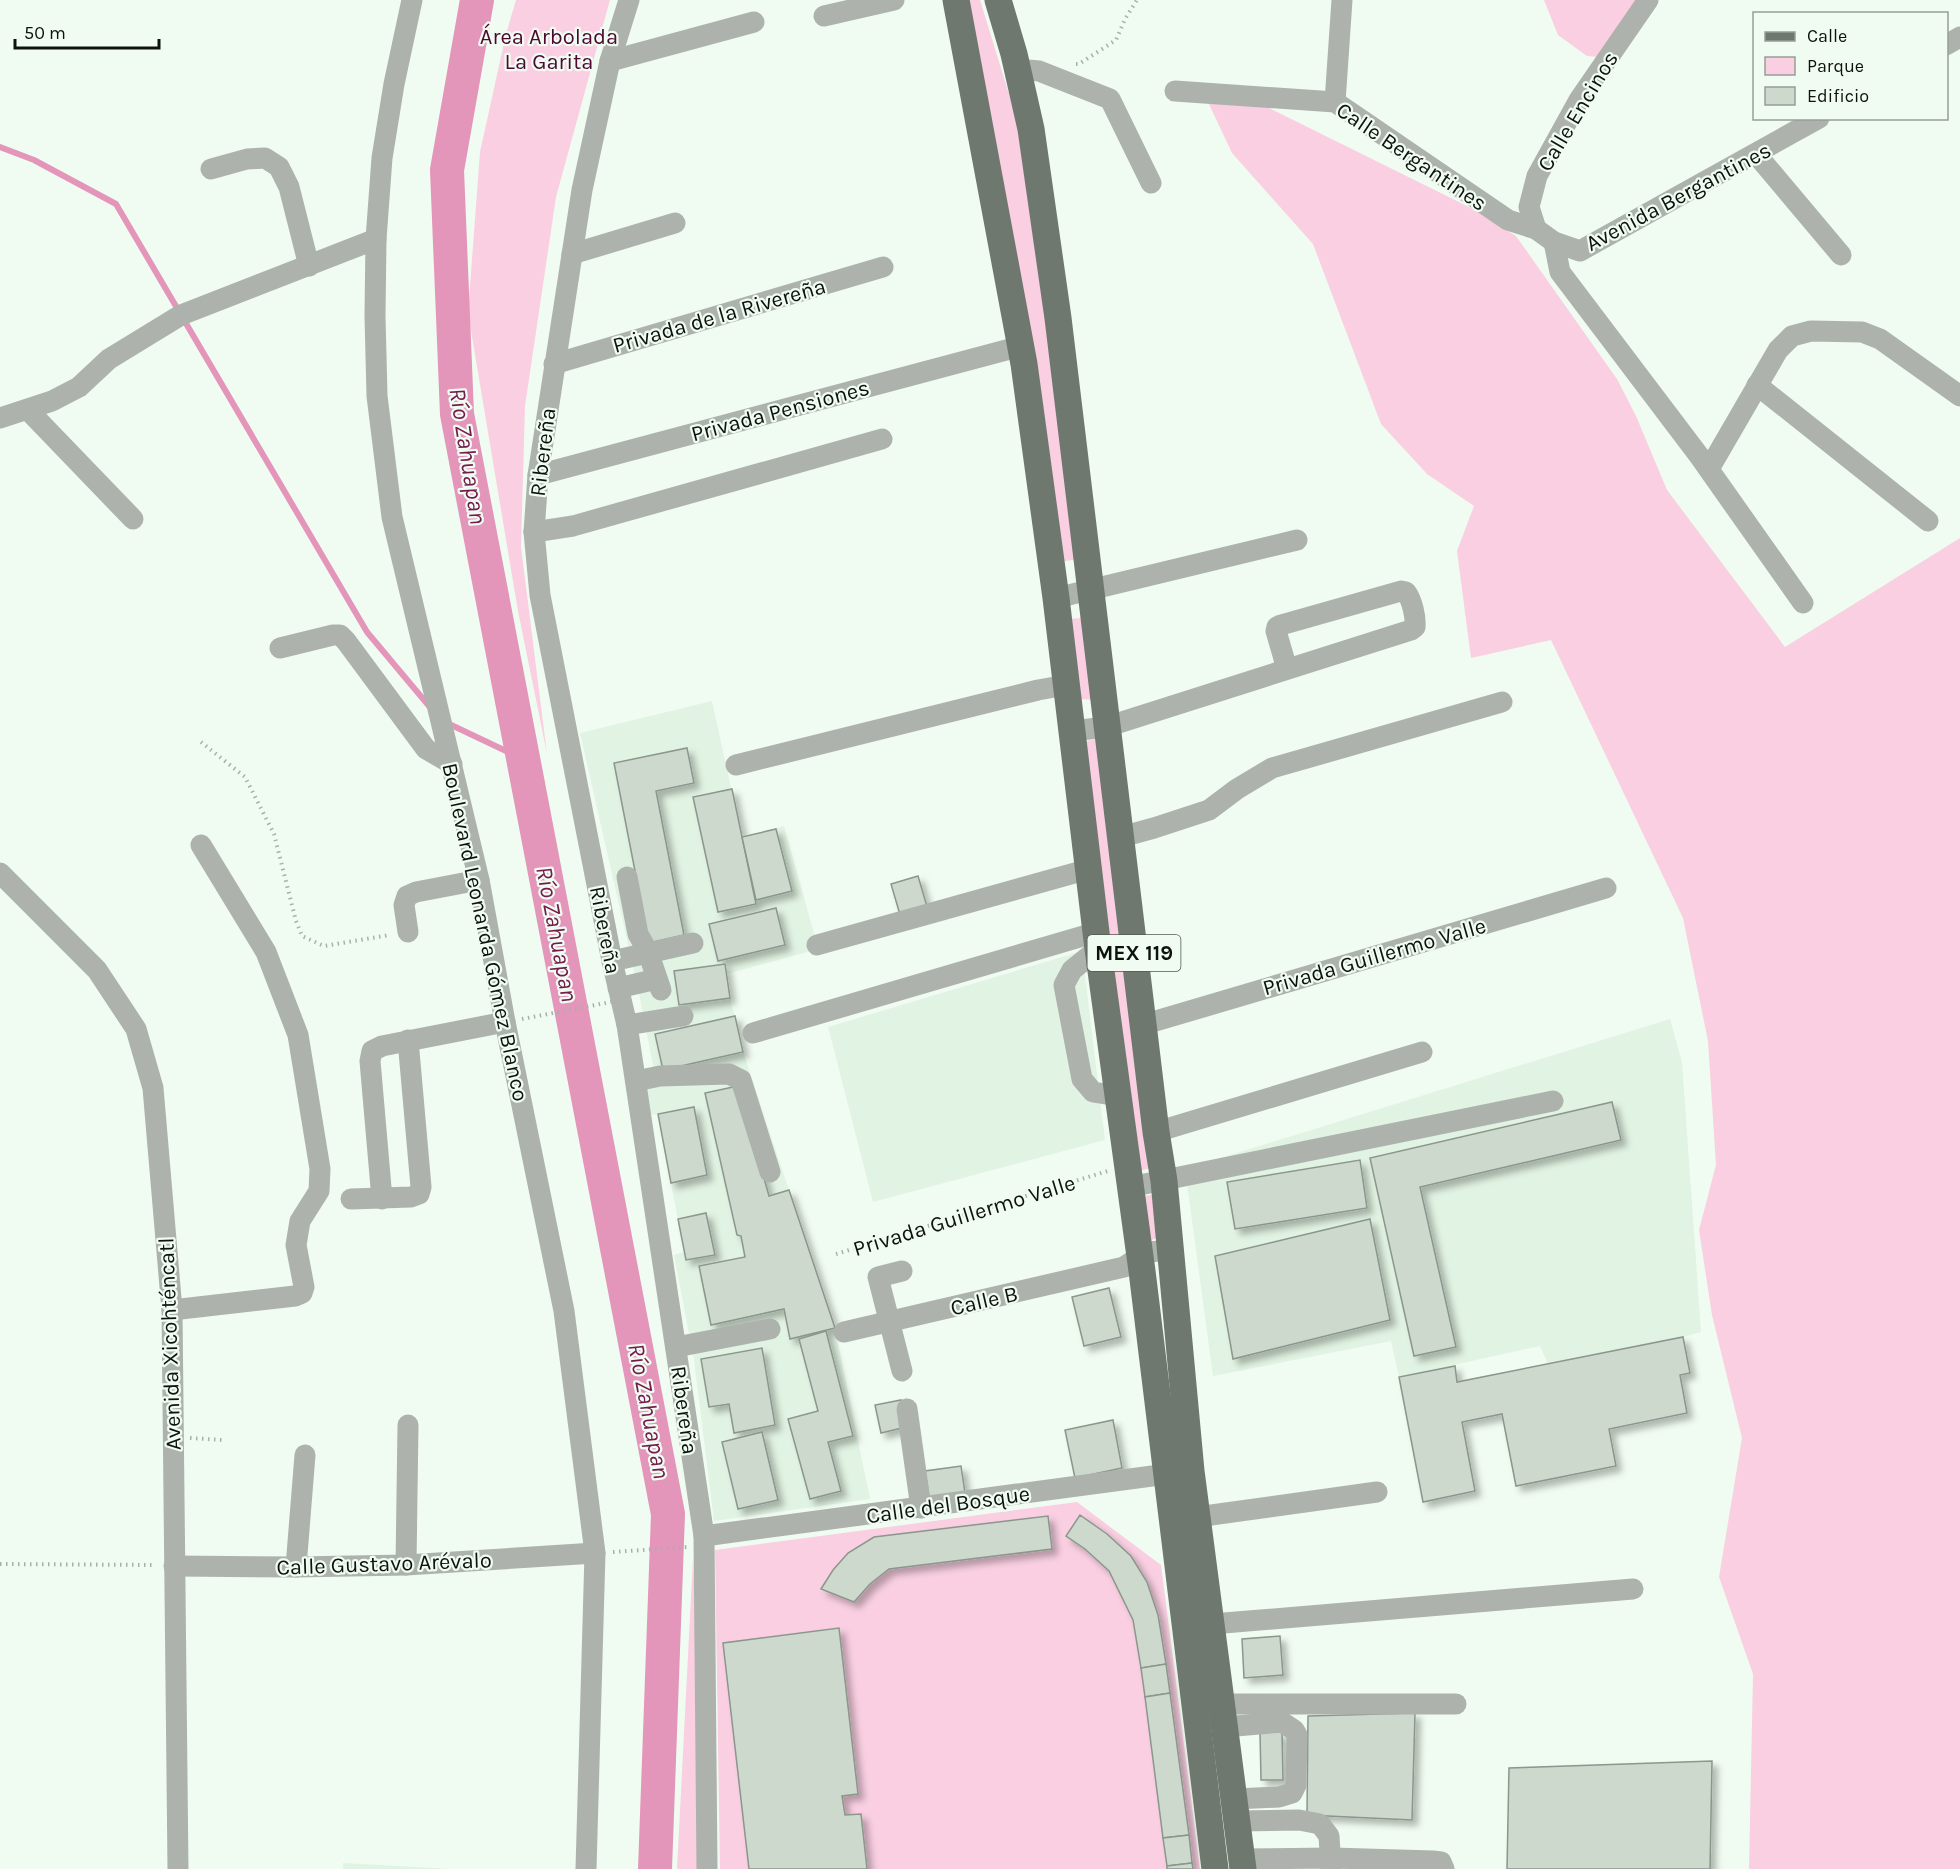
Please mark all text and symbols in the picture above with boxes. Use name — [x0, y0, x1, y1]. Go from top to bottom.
scale bar — [15, 12, 159, 50]
legend — [1753, 12, 1948, 120]
text: 50 m — [24, 22, 66, 44]
park label: Área Arbolada La Garita — [480, 23, 618, 75]
text: Calle — [1807, 25, 1847, 47]
street label: Calle Encinos — [1532, 47, 1624, 176]
text: Parque — [1807, 55, 1864, 77]
text: Edificio — [1807, 85, 1869, 107]
street label: Calle Bergantines — [1331, 97, 1492, 217]
street label: Avenida Bergantines — [1581, 137, 1776, 257]
street label: Privada de la Rivereña — [610, 273, 829, 359]
street label: Privada Pensiones — [688, 375, 872, 447]
water label: Río Zahuapan — [443, 386, 493, 526]
street label: Ribereña — [525, 406, 561, 498]
street label: Boulevard Leonarda Gómez Blanco — [436, 761, 534, 1104]
water label: Río Zahuapan — [530, 864, 584, 1004]
street label: Ribereña — [584, 884, 626, 976]
street label: Privada Guillermo Valle — [1260, 913, 1489, 1001]
road number: MEX 119 — [1088, 935, 1180, 971]
street label: Privada Guillermo Valle — [850, 1170, 1079, 1262]
street label: Avenida Xicohténcatl — [153, 1237, 187, 1451]
street label: Calle B — [948, 1281, 1020, 1321]
water label: Río Zahuapan — [622, 1341, 676, 1481]
street label: Ribereña — [665, 1364, 703, 1456]
street label: Calle del Bosque — [865, 1481, 1032, 1529]
street label: Calle Gustavo Arévalo — [276, 1547, 492, 1581]

